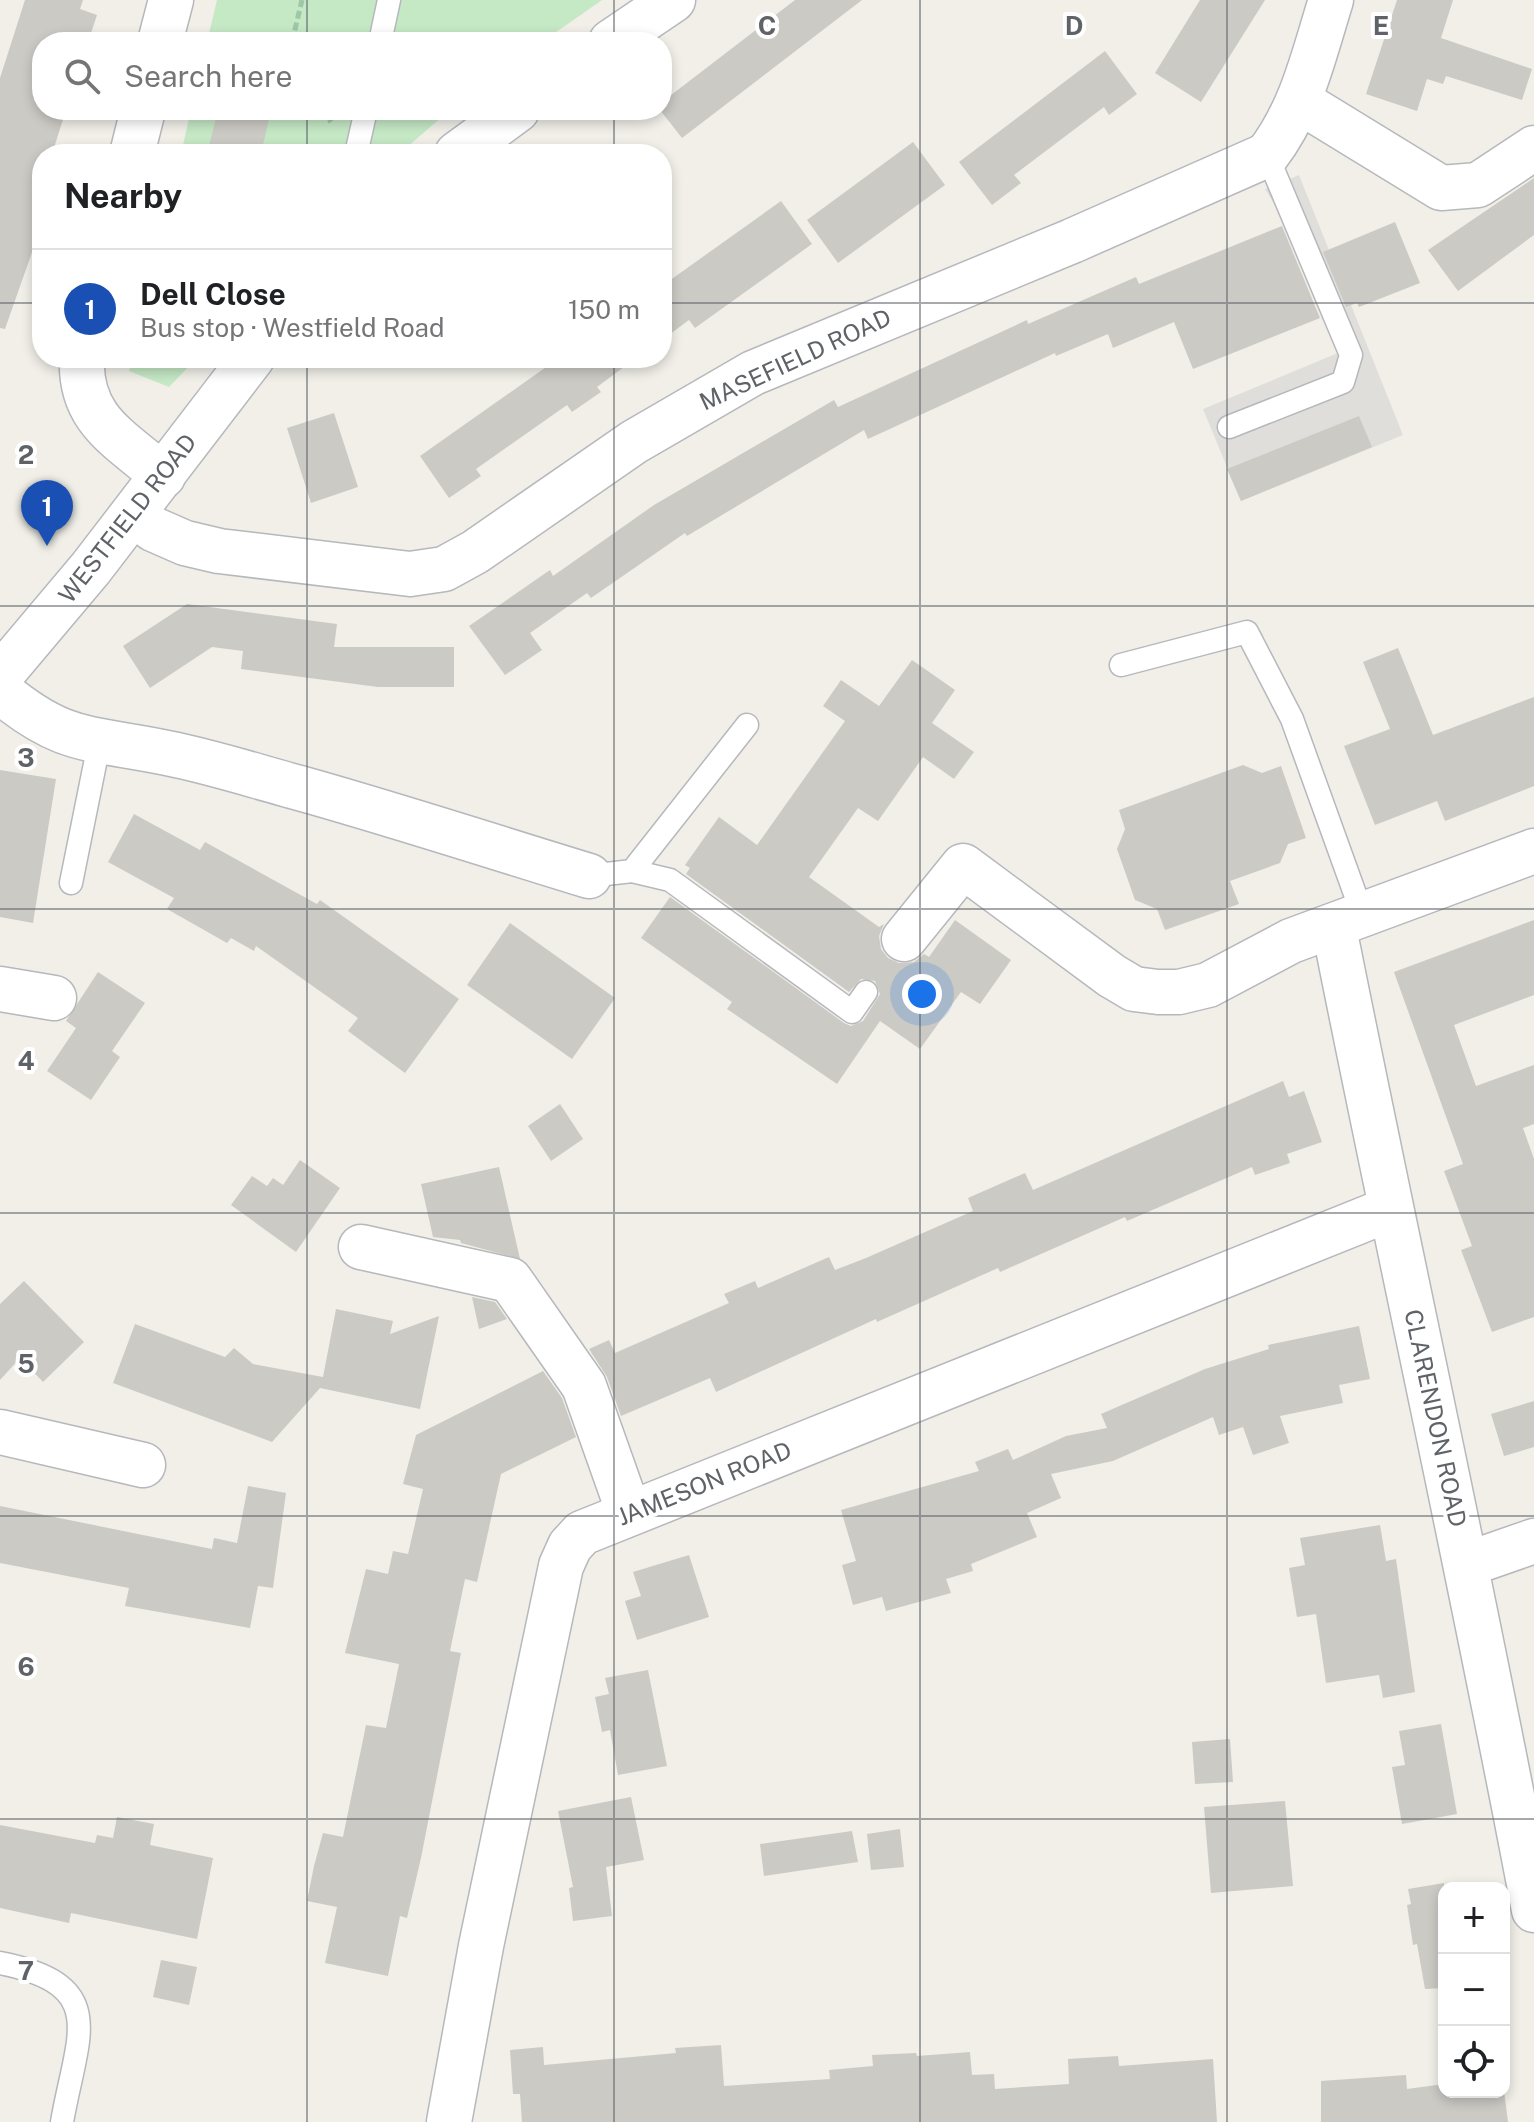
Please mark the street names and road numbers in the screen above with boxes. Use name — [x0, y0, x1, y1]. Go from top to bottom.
street label: MASEFIELD ROAD — [695, 302, 895, 416]
street label: WESTFIELD ROAD — [52, 428, 202, 608]
street label: CLARENDON ROAD — [1399, 1307, 1473, 1529]
street label: JAMESON ROAD — [613, 1435, 795, 1531]

